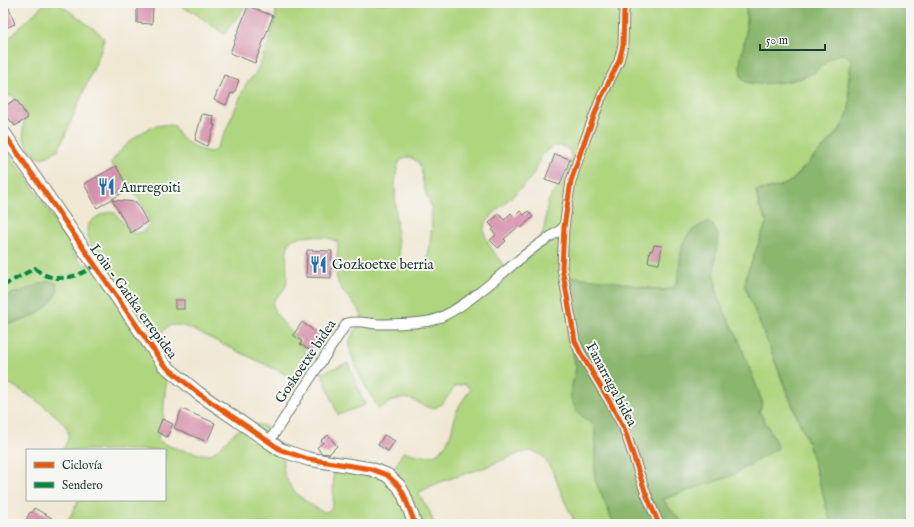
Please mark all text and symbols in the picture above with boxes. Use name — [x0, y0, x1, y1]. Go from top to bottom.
scale bar — [760, 26, 825, 52]
text: 50 m — [766, 33, 788, 48]
restaurant icon: Aurregoiti — [97, 177, 117, 197]
place label: Aurregoiti — [119, 179, 181, 197]
street label: Loiu - Gatika errepidea — [85, 241, 182, 363]
restaurant icon: Gozkoetxe berria — [309, 254, 329, 274]
place label: Gozkoetxe berria — [332, 256, 434, 274]
street label: Goskoetxe bidea — [271, 316, 341, 407]
street label: Fanarraga bidea — [581, 339, 641, 430]
legend — [26, 449, 166, 501]
text: Ciclovía — [62, 458, 103, 473]
text: Sendero — [62, 478, 103, 493]

